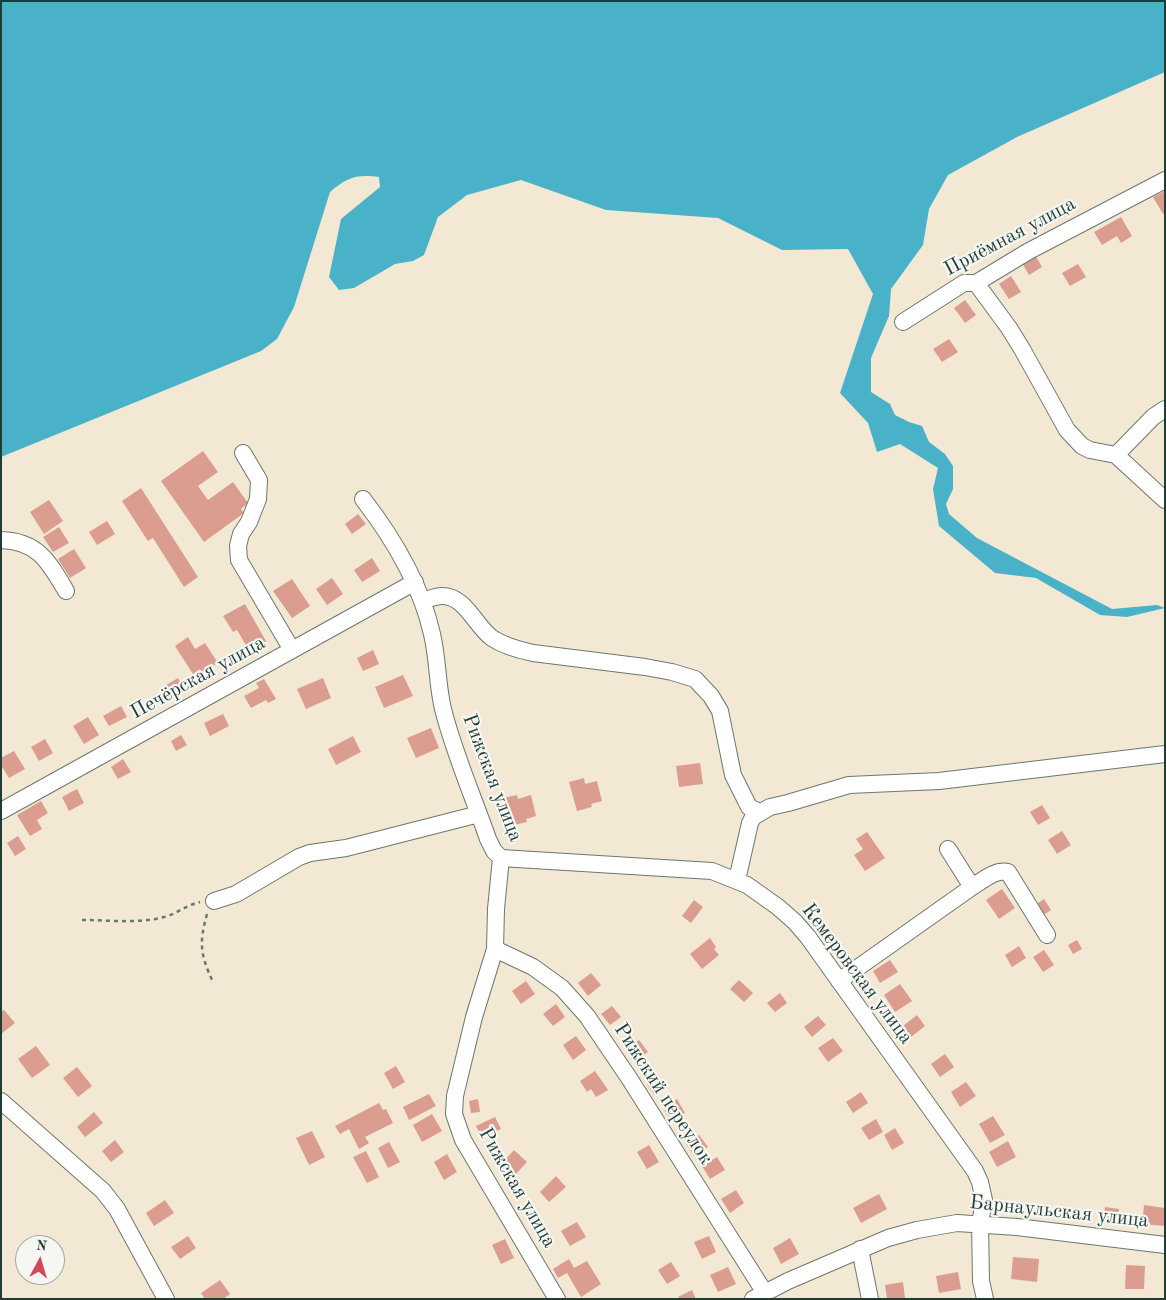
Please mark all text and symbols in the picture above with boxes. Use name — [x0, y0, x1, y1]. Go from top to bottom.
street label: Приёмная улица — [940, 192, 1080, 282]
street label: Печёрская улица — [126, 631, 270, 725]
street label: Рижская улица — [457, 711, 527, 845]
street label: Кемеровская улица — [796, 899, 918, 1049]
street label: Рижский переулок — [608, 1019, 718, 1169]
street label: Рижская улица — [473, 1124, 561, 1252]
street label: Барнаульская улица — [968, 1191, 1150, 1233]
north arrow — [15, 1235, 65, 1285]
text: N — [35, 1239, 48, 1254]

